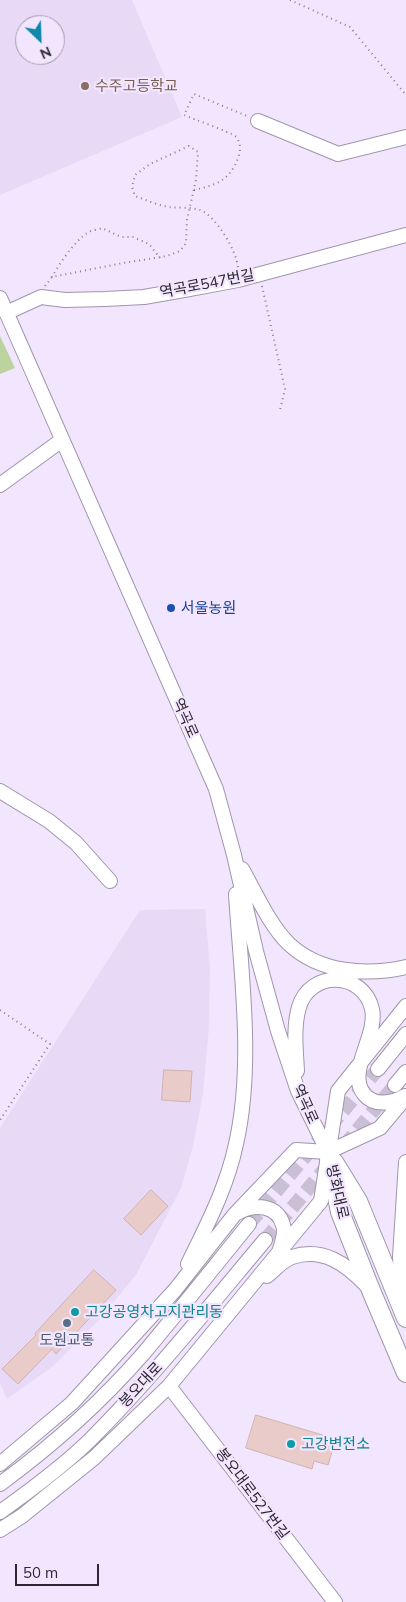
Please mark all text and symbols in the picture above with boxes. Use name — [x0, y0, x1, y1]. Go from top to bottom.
north arrow — [15, 15, 65, 65]
text: N — [37, 42, 54, 63]
place label: 수주고등학교 — [95, 77, 178, 95]
marker: 수주고등학교 — [79, 80, 91, 92]
street label: 역곡로547번길 — [158, 266, 256, 302]
place label: 서울농원 — [181, 599, 236, 617]
marker: 서울농원 — [165, 602, 177, 614]
street label: 역곡로 — [168, 695, 202, 741]
street label: 역곡로 — [288, 1081, 322, 1127]
street label: 방화대로 — [322, 1163, 352, 1221]
place label: 고강공영차고지관리동 — [85, 1303, 223, 1321]
marker: 고강공영차고지관리동 — [69, 1306, 81, 1318]
marker: 도원교통 — [61, 1317, 73, 1329]
place label: 도원교통 — [39, 1331, 95, 1349]
street label: 봉오대로 — [116, 1359, 166, 1411]
place label: 고강변전소 — [301, 1435, 370, 1453]
marker: 고강변전소 — [285, 1438, 297, 1450]
street label: 봉오대로527번길 — [212, 1445, 292, 1543]
scale bar — [18, 1554, 101, 1586]
text: 50 m — [23, 1563, 58, 1582]

